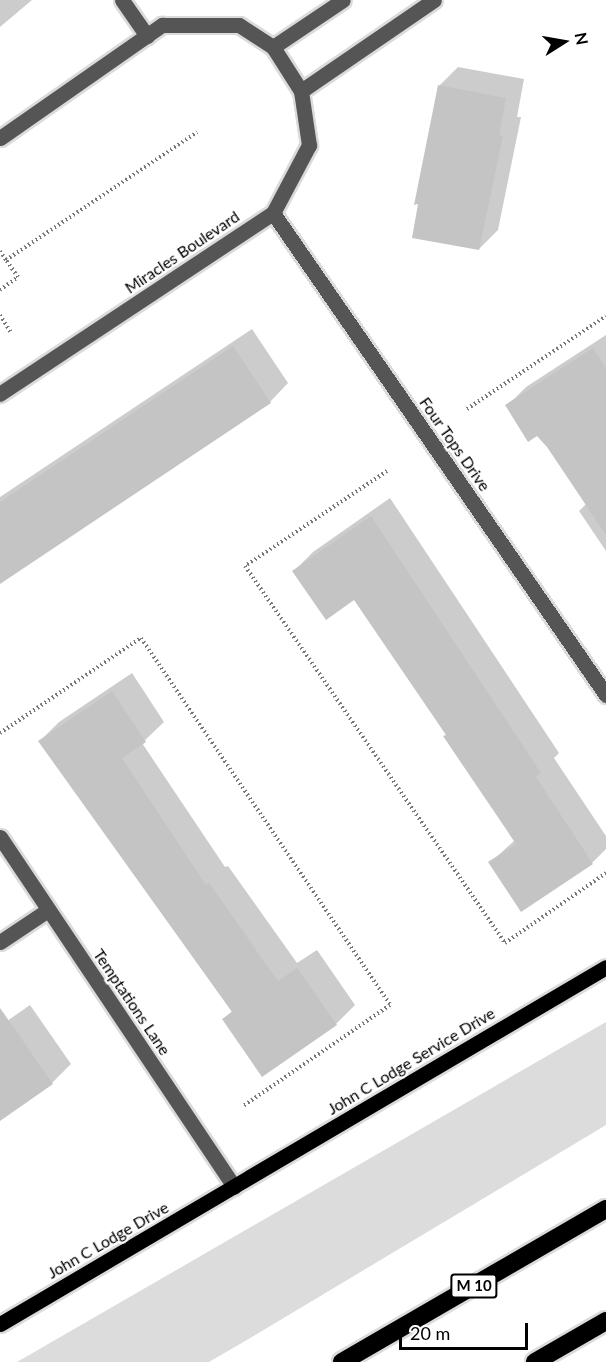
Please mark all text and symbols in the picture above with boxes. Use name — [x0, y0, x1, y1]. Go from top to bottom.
north arrow — [534, 12, 594, 72]
text: N — [572, 31, 593, 46]
street label: Miracles Boulevard — [121, 207, 243, 297]
street label: Four Tops Drive — [415, 393, 495, 495]
street label: Temptations Lane — [89, 945, 175, 1059]
street label: John C Lodge Service Drive — [324, 1003, 498, 1119]
street label: John C Lodge Drive — [44, 1197, 172, 1283]
road number: M 10 — [450, 1274, 498, 1298]
scale bar — [402, 1311, 531, 1349]
text: 20 m — [410, 1322, 450, 1344]

